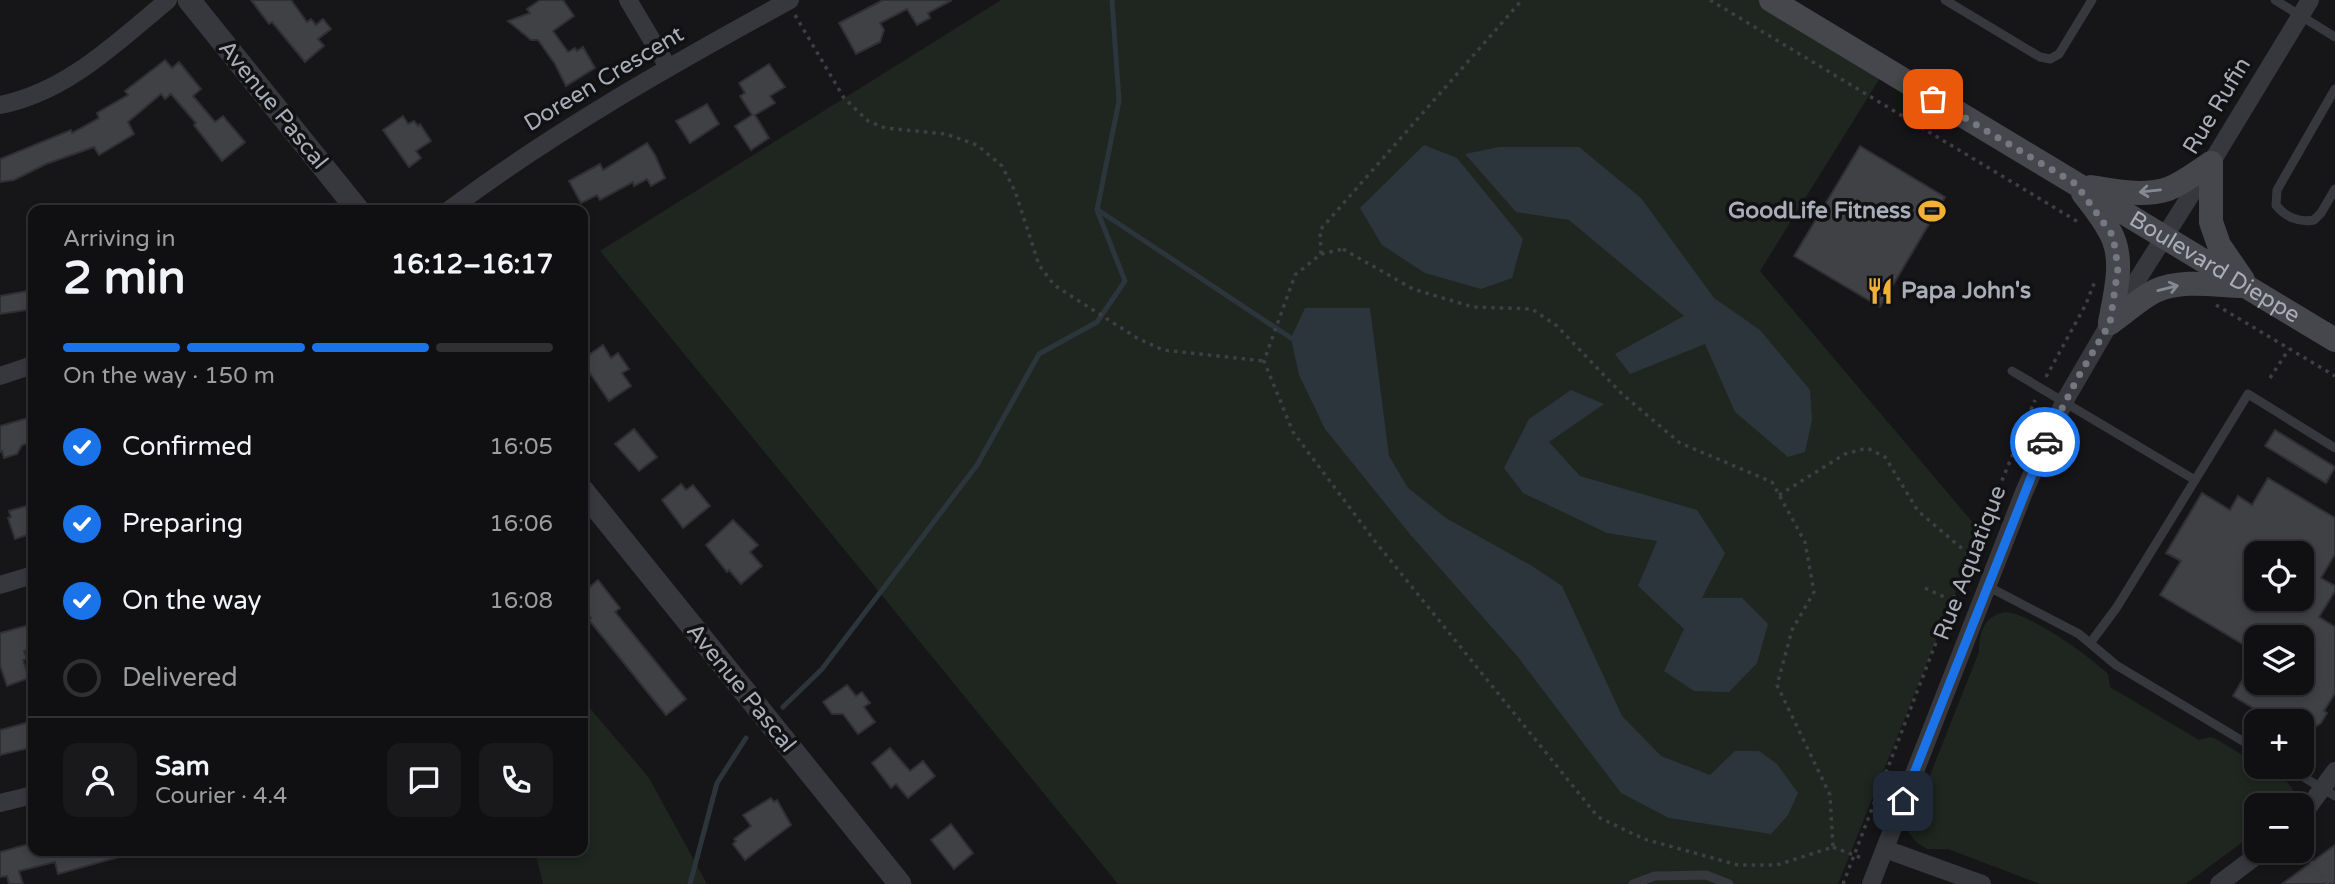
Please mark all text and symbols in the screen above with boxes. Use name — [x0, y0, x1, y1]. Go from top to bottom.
street label: Doreen Crescent — [519, 20, 689, 138]
street label: Avenue Pascal — [212, 35, 334, 175]
street label: Rue Rufin — [2177, 52, 2257, 160]
pin — [1903, 69, 1963, 129]
icon: bag — [1914, 80, 1952, 118]
one-way arrow — [2139, 185, 2162, 198]
sports icon: GoodLife Fitness — [1917, 196, 1947, 226]
place label: GoodLife Fitness — [1728, 197, 1911, 225]
street label: Boulevard Dieppe — [2124, 205, 2305, 330]
text: Arriving in — [63, 225, 176, 253]
text: 16:12–16:17 — [391, 249, 553, 280]
text: 2 min — [63, 251, 186, 306]
restaurant icon: Papa John's — [1865, 276, 1895, 306]
place label: Papa John's — [1901, 277, 2031, 305]
one-way arrow — [2156, 281, 2179, 294]
text: On the way · 150 m — [63, 362, 275, 390]
courier — [2010, 407, 2080, 477]
icon: car — [2026, 423, 2064, 461]
icon: check — [63, 428, 101, 466]
text: Confirmed — [122, 431, 252, 462]
text: 16:05 — [489, 433, 553, 461]
street label: Rue Aquatique — [1928, 482, 2012, 644]
icon: check — [63, 505, 101, 543]
text: Preparing — [122, 508, 243, 539]
text: 16:06 — [489, 510, 553, 538]
map controls — [2244, 541, 2314, 863]
button: locate — [2244, 541, 2314, 611]
icon: check — [63, 582, 101, 620]
text: On the way — [122, 585, 262, 616]
text: 16:08 — [489, 587, 553, 615]
street label: Avenue Pascal — [680, 618, 802, 758]
button: layers — [2244, 625, 2314, 695]
text: Delivered — [122, 662, 238, 693]
button: + — [2244, 709, 2314, 779]
button: person — [63, 743, 137, 817]
button: chat — [387, 743, 461, 817]
button: phone — [479, 743, 553, 817]
text: Sam — [155, 751, 210, 782]
pin — [1873, 771, 1933, 831]
text: Courier · 4.4 — [155, 782, 287, 810]
icon: home — [1884, 782, 1922, 820]
button: − — [2244, 793, 2314, 863]

